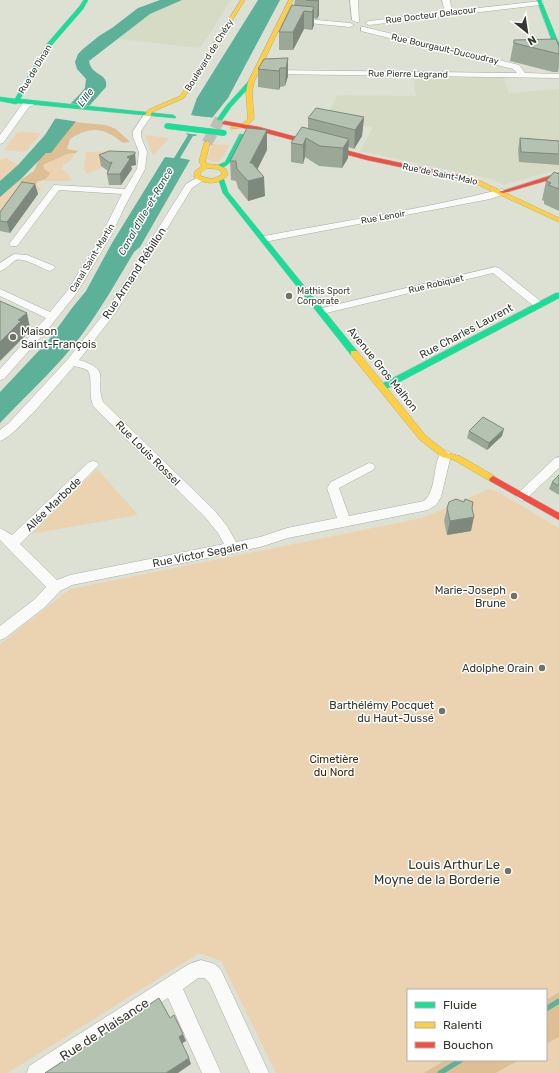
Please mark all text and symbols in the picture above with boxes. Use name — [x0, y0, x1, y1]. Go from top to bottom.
street label: Rue Docteur Delacour — [385, 4, 478, 26]
north arrow — [507, 12, 547, 52]
street label: Boulevard de Chézy — [183, 17, 235, 93]
street label: Rue Bourgault-Ducoudray — [390, 32, 500, 66]
text: N — [525, 33, 538, 48]
street label: Rue de Dinan — [16, 43, 54, 95]
street label: Rue Pierre Legrand — [368, 68, 448, 80]
water label: L'Ille — [75, 86, 97, 109]
street label: Rue de Saint-Malo — [402, 161, 478, 187]
water label: Canal d'Ille-et-Rance — [116, 165, 176, 257]
street label: Rue Lenoir — [360, 208, 406, 226]
street label: Canal Saint-Martin — [68, 222, 116, 294]
street label: Rue Armand Rébillon — [100, 225, 169, 321]
street label: Rue Robiquet — [407, 273, 465, 295]
place label: Mathis Sport Corporate — [297, 286, 351, 306]
marker: Mathis Sport Corporate — [284, 291, 294, 301]
street label: Rue Charles Laurent — [417, 301, 516, 362]
place label: Maison Saint-François — [21, 325, 97, 351]
street label: Avenue Gros Malhon — [345, 325, 421, 414]
marker: Maison Saint-François — [8, 332, 18, 342]
street label: Rue Louis Rossel — [113, 418, 183, 488]
street label: Allée Marbode — [23, 475, 84, 534]
street label: Rue Victor Segalen — [151, 539, 249, 570]
place label: Marie-Joseph Brune — [435, 584, 506, 610]
marker: Marie-Joseph Brune — [509, 591, 519, 601]
place label: Adolphe Orain — [462, 662, 534, 675]
marker: Adolphe Orain — [537, 663, 547, 673]
place label: Barthélémy Pocquet du Haut-Jussé — [329, 699, 435, 725]
marker: Barthélémy Pocquet du Haut-Jussé — [437, 706, 447, 716]
park label: Cimetière du Nord — [309, 753, 359, 779]
place label: Louis Arthur Le Moyne de la Borderie — [374, 857, 500, 887]
marker: Louis Arthur Le Moyne de la Borderie — [503, 866, 513, 876]
legend — [407, 989, 547, 1061]
street label: Rue de Plaisance — [57, 995, 152, 1064]
text: Fluide — [443, 998, 477, 1012]
text: Ralenti — [443, 1018, 482, 1032]
text: Bouchon — [443, 1038, 493, 1052]

